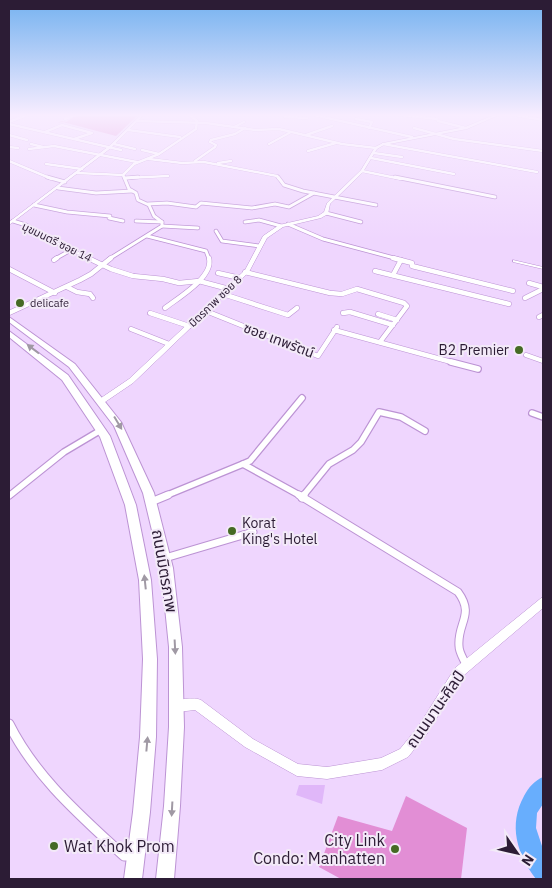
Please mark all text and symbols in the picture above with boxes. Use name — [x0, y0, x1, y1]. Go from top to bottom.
street label: มุขมนตรี ซอย 14 — [20, 219, 95, 265]
street label: มิตรภาพ ซอย 8 — [185, 272, 245, 330]
place label: delicafe — [30, 296, 69, 310]
marker: delicafe — [14, 297, 26, 309]
street label: ซอย เทพรัตน์ — [241, 318, 317, 362]
place label: B2 Premier — [439, 341, 509, 359]
one-way arrow — [27, 344, 40, 355]
marker: B2 Premier — [513, 344, 525, 356]
one-way arrow — [113, 417, 122, 430]
place label: Korat King's Hotel — [242, 514, 318, 548]
marker: Korat King's Hotel — [226, 525, 238, 537]
street label: ถนนมิตรภาพ — [148, 528, 182, 614]
one-way arrow — [141, 573, 149, 589]
one-way arrow — [171, 639, 179, 655]
street label: ถนนมานะศิลป์ — [401, 667, 469, 751]
one-way arrow — [143, 735, 151, 751]
one-way arrow — [168, 801, 176, 817]
north arrow — [492, 828, 542, 878]
place label: City Link Condo: Manhatten — [253, 830, 386, 868]
place label: Wat Khok Prom — [64, 836, 175, 856]
marker: Wat Khok Prom — [48, 840, 60, 852]
marker: City Link Condo: Manhatten — [389, 843, 401, 855]
text: N — [517, 851, 538, 870]

